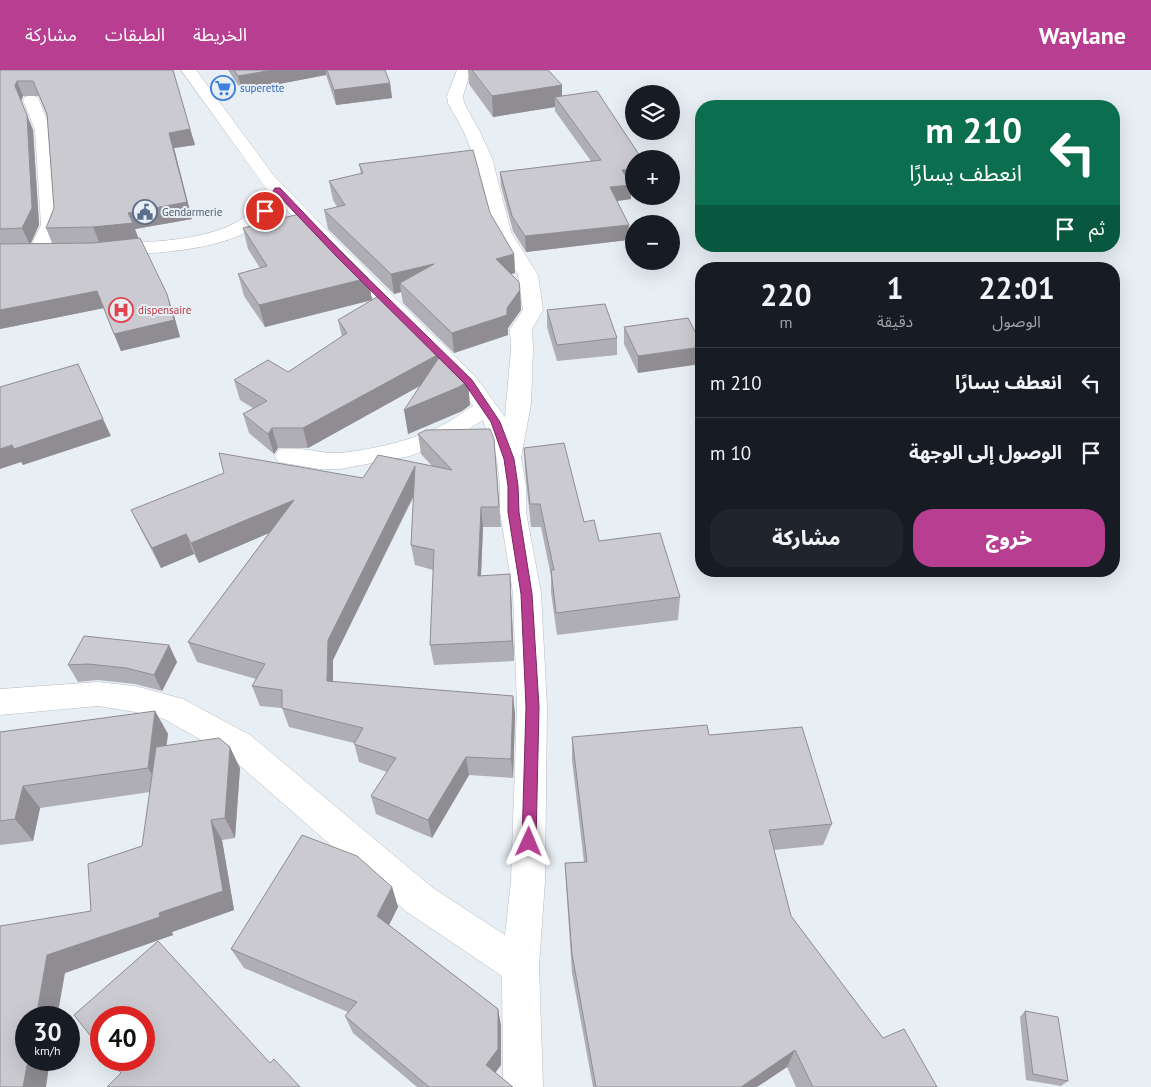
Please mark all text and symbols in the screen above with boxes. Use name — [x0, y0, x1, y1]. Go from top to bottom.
text: Waylane — [1039, 20, 1126, 51]
text: مشاركة — [25, 23, 77, 46]
text: الطبقات — [105, 23, 165, 46]
text: الخريطة — [193, 23, 247, 46]
supermarket icon: superette — [210, 75, 236, 101]
place label: superette — [240, 81, 285, 95]
map controls — [625, 85, 680, 270]
button: layers — [625, 85, 680, 140]
text: 210 m — [925, 107, 1022, 153]
icon: left — [1040, 120, 1105, 185]
button: + — [625, 150, 680, 205]
text: انعطف يسارًا — [909, 159, 1022, 187]
pin — [244, 190, 286, 232]
icon: arrive — [251, 197, 279, 225]
public building icon: Gendarmerie — [132, 199, 158, 225]
place label: Gendarmerie — [162, 205, 223, 219]
button: − — [625, 215, 680, 270]
icon: arrive — [1051, 215, 1079, 243]
text: ثم — [1089, 216, 1105, 240]
text: 1 — [886, 268, 903, 307]
text: 22:01 — [979, 268, 1055, 307]
text: 220 — [760, 275, 811, 314]
hospital icon: dispensaire — [108, 297, 134, 323]
place label: dispensaire — [138, 303, 192, 317]
text: دقيقة — [877, 311, 913, 331]
text: الوصول — [992, 311, 1041, 331]
text: m — [779, 312, 792, 332]
icon: left — [1077, 369, 1105, 397]
text: انعطف يسارًا — [955, 370, 1062, 394]
text: 210 m — [710, 371, 762, 395]
icon: arrive — [1077, 439, 1105, 467]
text: الوصول إلى الوجهة — [909, 440, 1062, 464]
text: 10 m — [710, 441, 751, 465]
button: مشاركة — [710, 509, 903, 567]
button: خروج — [913, 509, 1105, 567]
position arrow — [502, 815, 554, 867]
speed limit sign: 40 — [90, 1006, 155, 1071]
text: 30 — [33, 1016, 62, 1048]
text: km/h — [34, 1043, 61, 1058]

